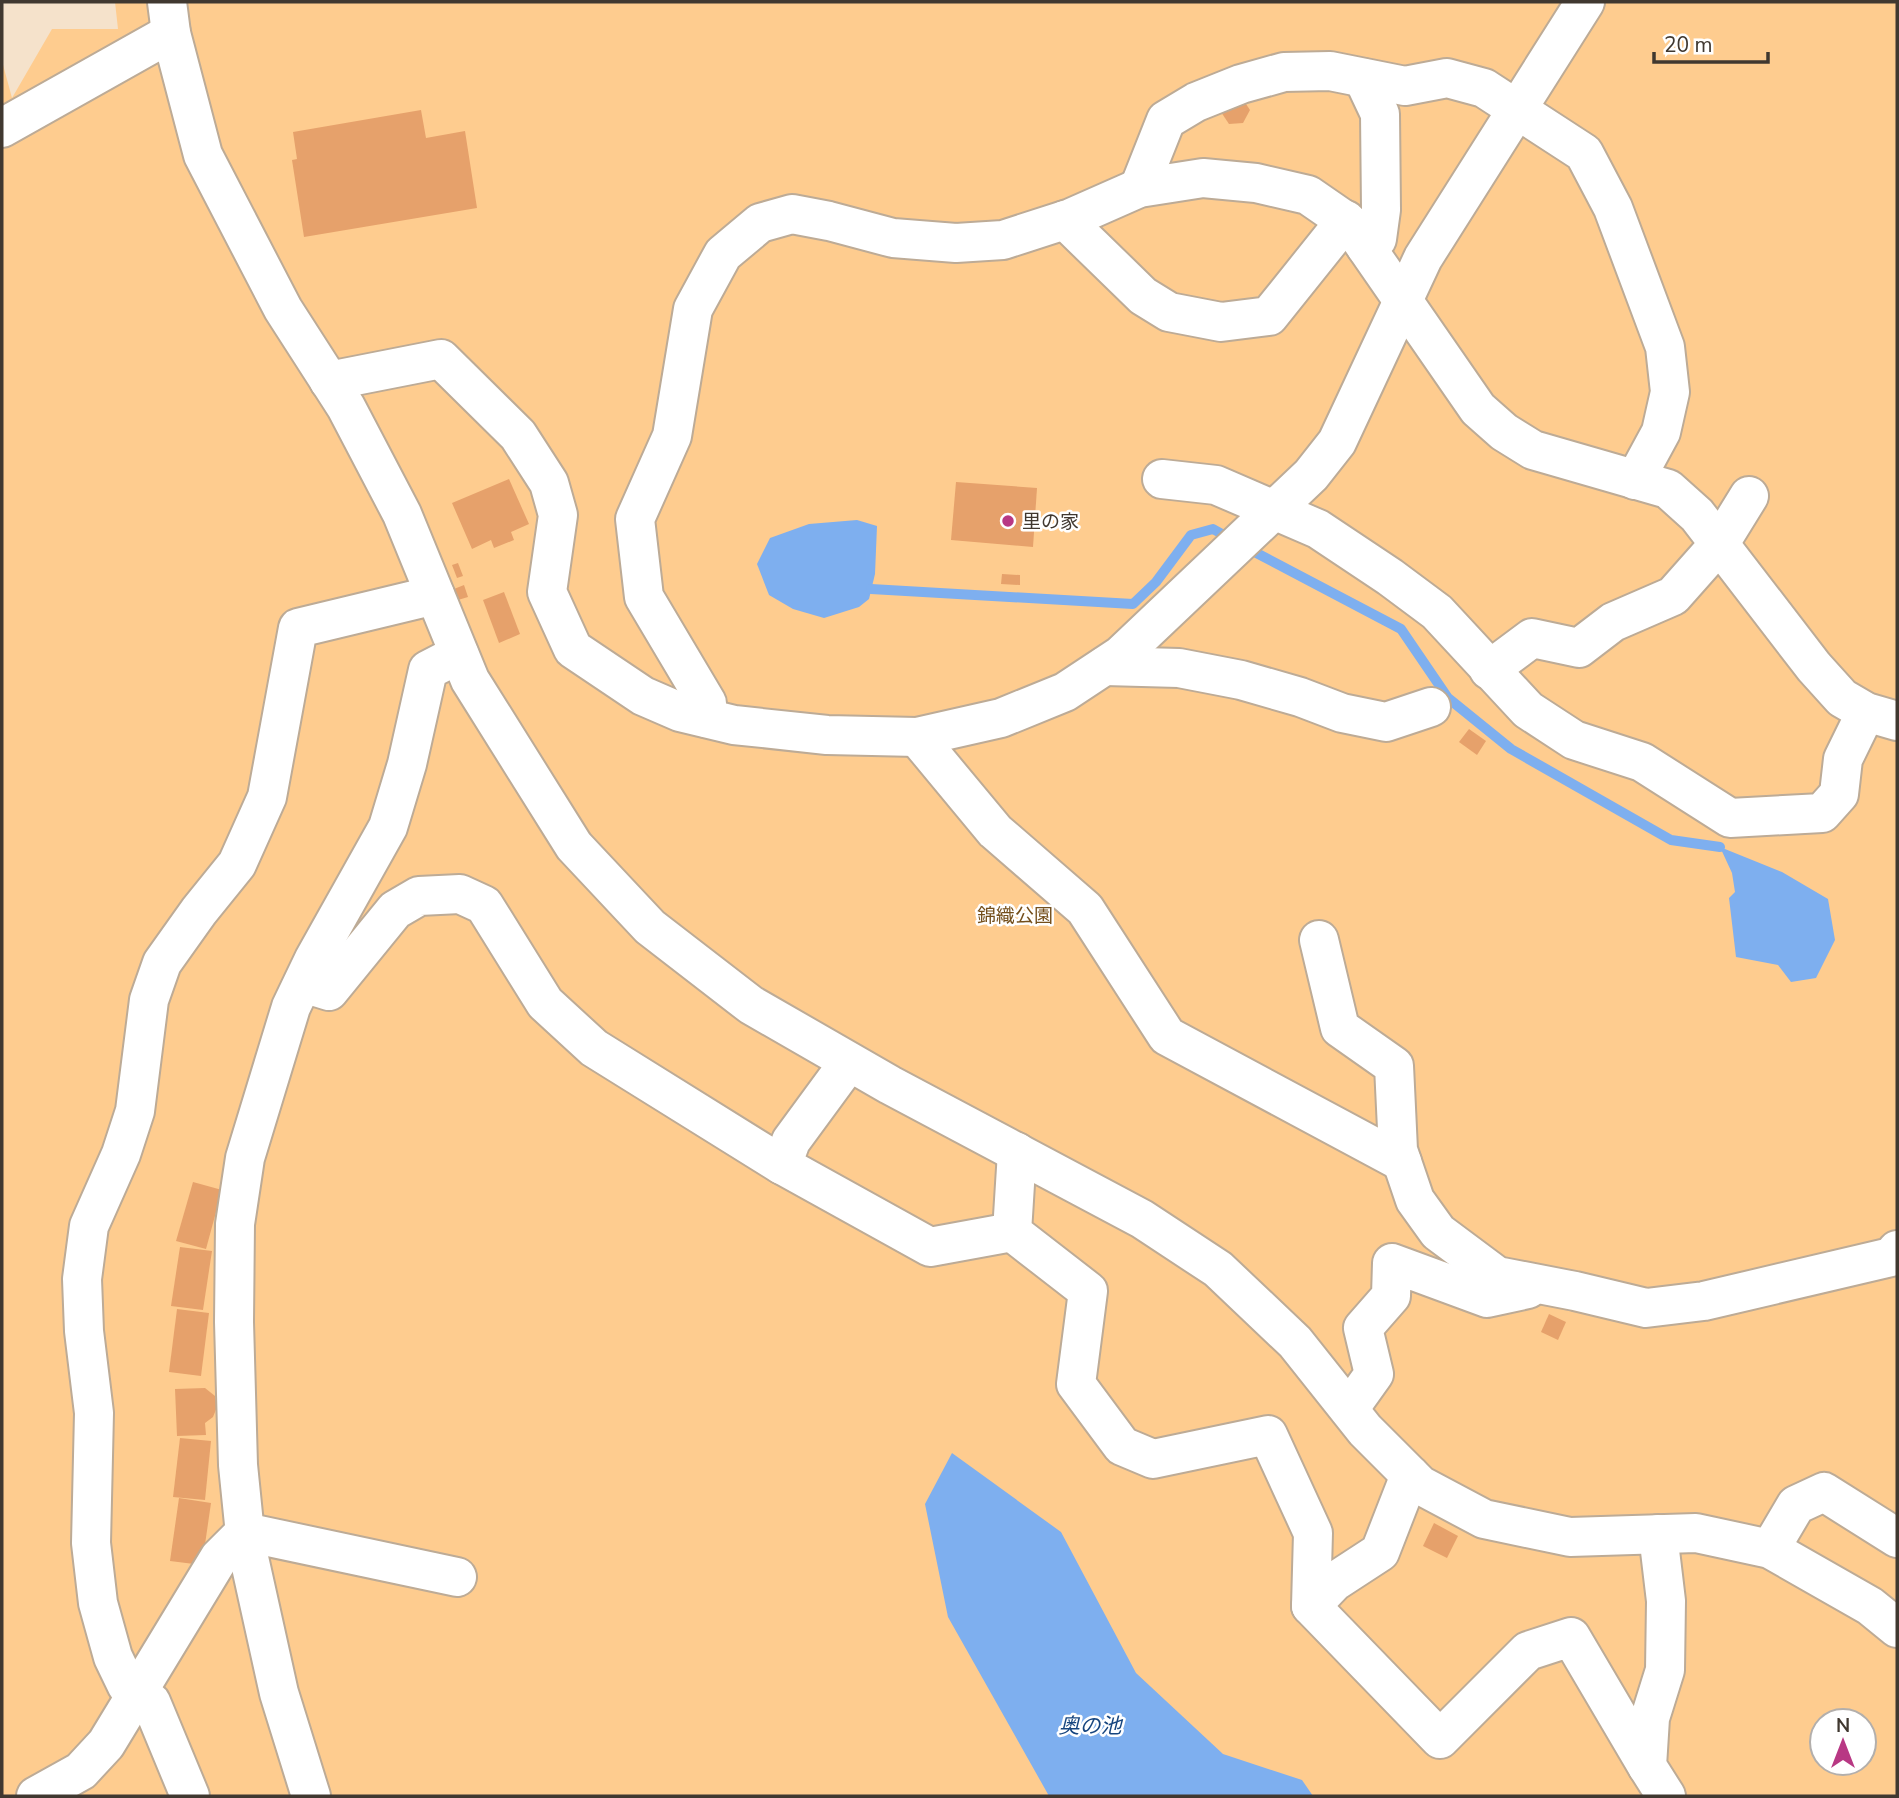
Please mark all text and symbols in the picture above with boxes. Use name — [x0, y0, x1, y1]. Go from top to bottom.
scale bar — [1654, 21, 1768, 65]
text: 20 m — [1664, 31, 1713, 59]
place label: 里の家 — [1022, 509, 1079, 535]
marker: 里の家 — [1000, 513, 1016, 529]
park label: 錦織公園 — [977, 903, 1053, 929]
north arrow — [1808, 1707, 1878, 1777]
water label: 奥の池 — [1059, 1712, 1123, 1740]
text: N — [1836, 1713, 1850, 1739]

